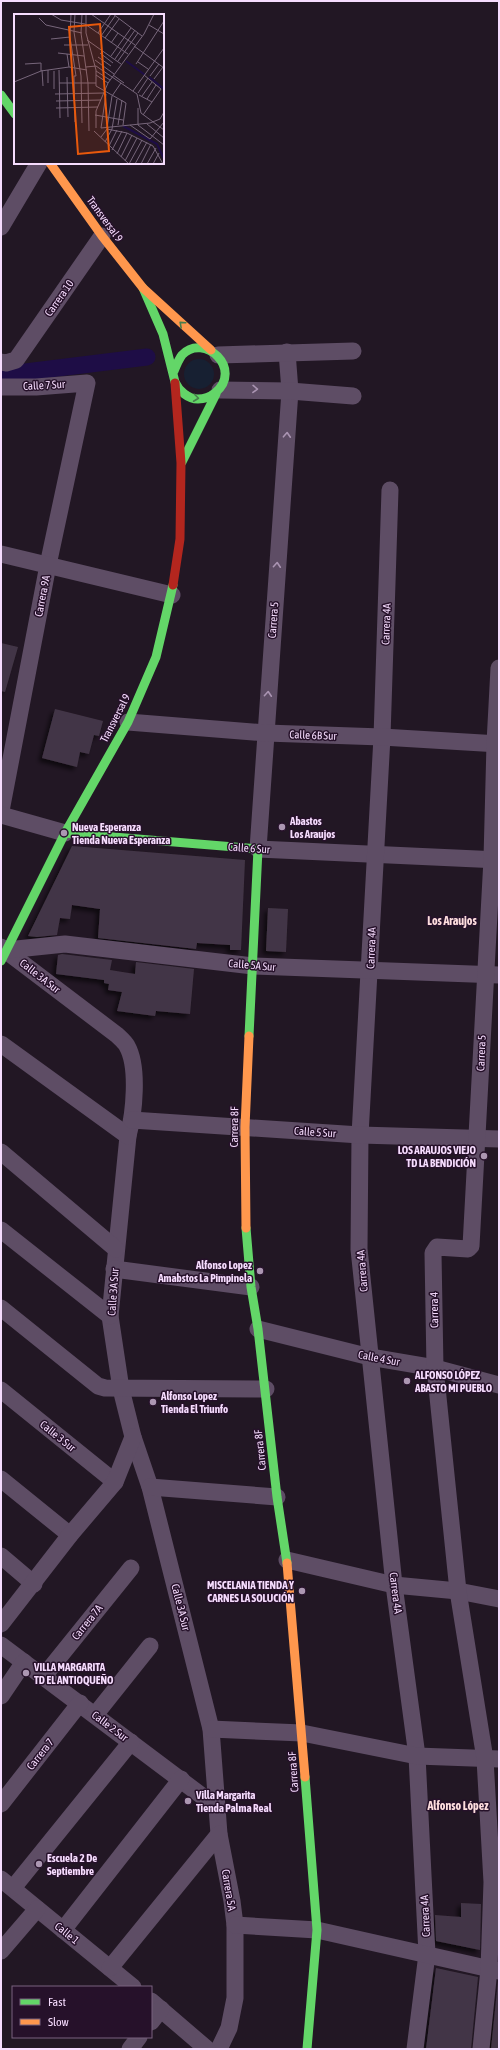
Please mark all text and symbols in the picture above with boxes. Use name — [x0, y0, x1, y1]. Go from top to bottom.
inset map — [14, 14, 164, 164]
street label: Transversal 9 — [85, 194, 125, 244]
street label: Carrera 10 — [42, 278, 76, 318]
one-way arrow — [180, 321, 187, 328]
street label: Calle 7 Sur — [23, 378, 66, 392]
one-way arrow — [252, 385, 258, 393]
one-way arrow — [193, 393, 199, 402]
one-way arrow — [283, 432, 291, 438]
one-way arrow — [273, 562, 282, 568]
street label: Carrera 9A — [32, 574, 52, 618]
street label: Carrera 5 — [266, 601, 280, 639]
street label: Carrera 4A — [379, 602, 393, 645]
one-way arrow — [264, 691, 273, 697]
street label: Transversal 9 — [98, 692, 132, 744]
street label: Calle 6B Sur — [289, 728, 338, 742]
place label: Abastos Los Araujos — [289, 815, 335, 840]
place label: Nueva Esperanza Tienda Nueva Esperanza — [72, 821, 170, 846]
marker: Abastos Los Araujos — [277, 822, 287, 832]
marker: Nueva Esperanza Tienda Nueva Esperanza — [59, 828, 69, 838]
street label: Calle 6 Sur — [228, 841, 271, 856]
district label: Los Araujos — [427, 914, 477, 928]
street label: Carrera 4A — [364, 926, 378, 969]
street label: Calle 3A Sur — [18, 957, 63, 996]
street label: Calle 5A Sur — [228, 957, 277, 973]
street label: Carrera 5 — [474, 1035, 488, 1071]
street label: Carrera 8F — [228, 1106, 240, 1148]
street label: Calle 5 Sur — [294, 1125, 337, 1140]
place label: LOS ARAUJOS VIEJO TD LA BENDICIÓN — [398, 1144, 477, 1169]
marker: LOS ARAUJOS VIEJO TD LA BENDICIÓN — [479, 1151, 489, 1161]
street label: Carrera 4A — [354, 1249, 370, 1292]
place label: Alfonso Lopez Amabstos La Pimpinela — [157, 1259, 252, 1284]
marker: Alfonso Lopez Amabstos La Pimpinela — [255, 1266, 265, 1276]
street label: Calle 3A Sur — [105, 1267, 121, 1316]
street label: Carrera 4 — [428, 1292, 440, 1328]
street label: Calle 4 Sur — [357, 1348, 402, 1368]
place label: ALFONSO LÓPEZ ABASTO MI PUEBLO — [414, 1369, 493, 1394]
marker: ALFONSO LÓPEZ ABASTO MI PUEBLO — [402, 1376, 412, 1386]
place label: Alfonso Lopez Tienda El Triunfo — [160, 1390, 228, 1415]
marker: Alfonso Lopez Tienda El Triunfo — [148, 1397, 158, 1407]
street label: Calle 3 Sur — [38, 1418, 79, 1454]
street label: Carrera 8F — [252, 1429, 268, 1471]
street label: Carrera 4A — [387, 1572, 405, 1615]
place label: MISCELANIA TIENDA Y CARNES LA SOLUCIÓN — [207, 1579, 294, 1604]
street label: Calle 3A Sur — [169, 1582, 193, 1632]
marker: MISCELANIA TIENDA Y CARNES LA SOLUCIÓN — [297, 1586, 307, 1596]
street label: Carrera 7A — [69, 1602, 105, 1642]
place label: VILLA MARGARITA TD EL ANTIOQUEÑO — [33, 1661, 114, 1686]
marker: VILLA MARGARITA TD EL ANTIOQUEÑO — [21, 1668, 31, 1678]
street label: Calle 2 Sur — [90, 1709, 131, 1744]
street label: Carrera 7 — [24, 1736, 56, 1772]
street label: Carrera 8F — [286, 1751, 300, 1793]
place label: Villa Margarita Tienda Palma Real — [195, 1789, 273, 1814]
marker: Villa Margarita Tienda Palma Real — [183, 1796, 193, 1806]
district label: Alfonso López — [426, 1799, 489, 1813]
place label: Escuela 2 De Septiembre — [47, 1852, 97, 1877]
marker: Escuela 2 De Septiembre — [34, 1859, 44, 1869]
street label: Carrera 5A — [220, 1868, 238, 1912]
street label: Carrera 4A — [418, 1894, 432, 1937]
street label: Calle 1 — [53, 1920, 81, 1946]
legend — [12, 1986, 152, 2038]
text: Fast — [48, 1995, 66, 2009]
text: Slow — [48, 2015, 69, 2029]

